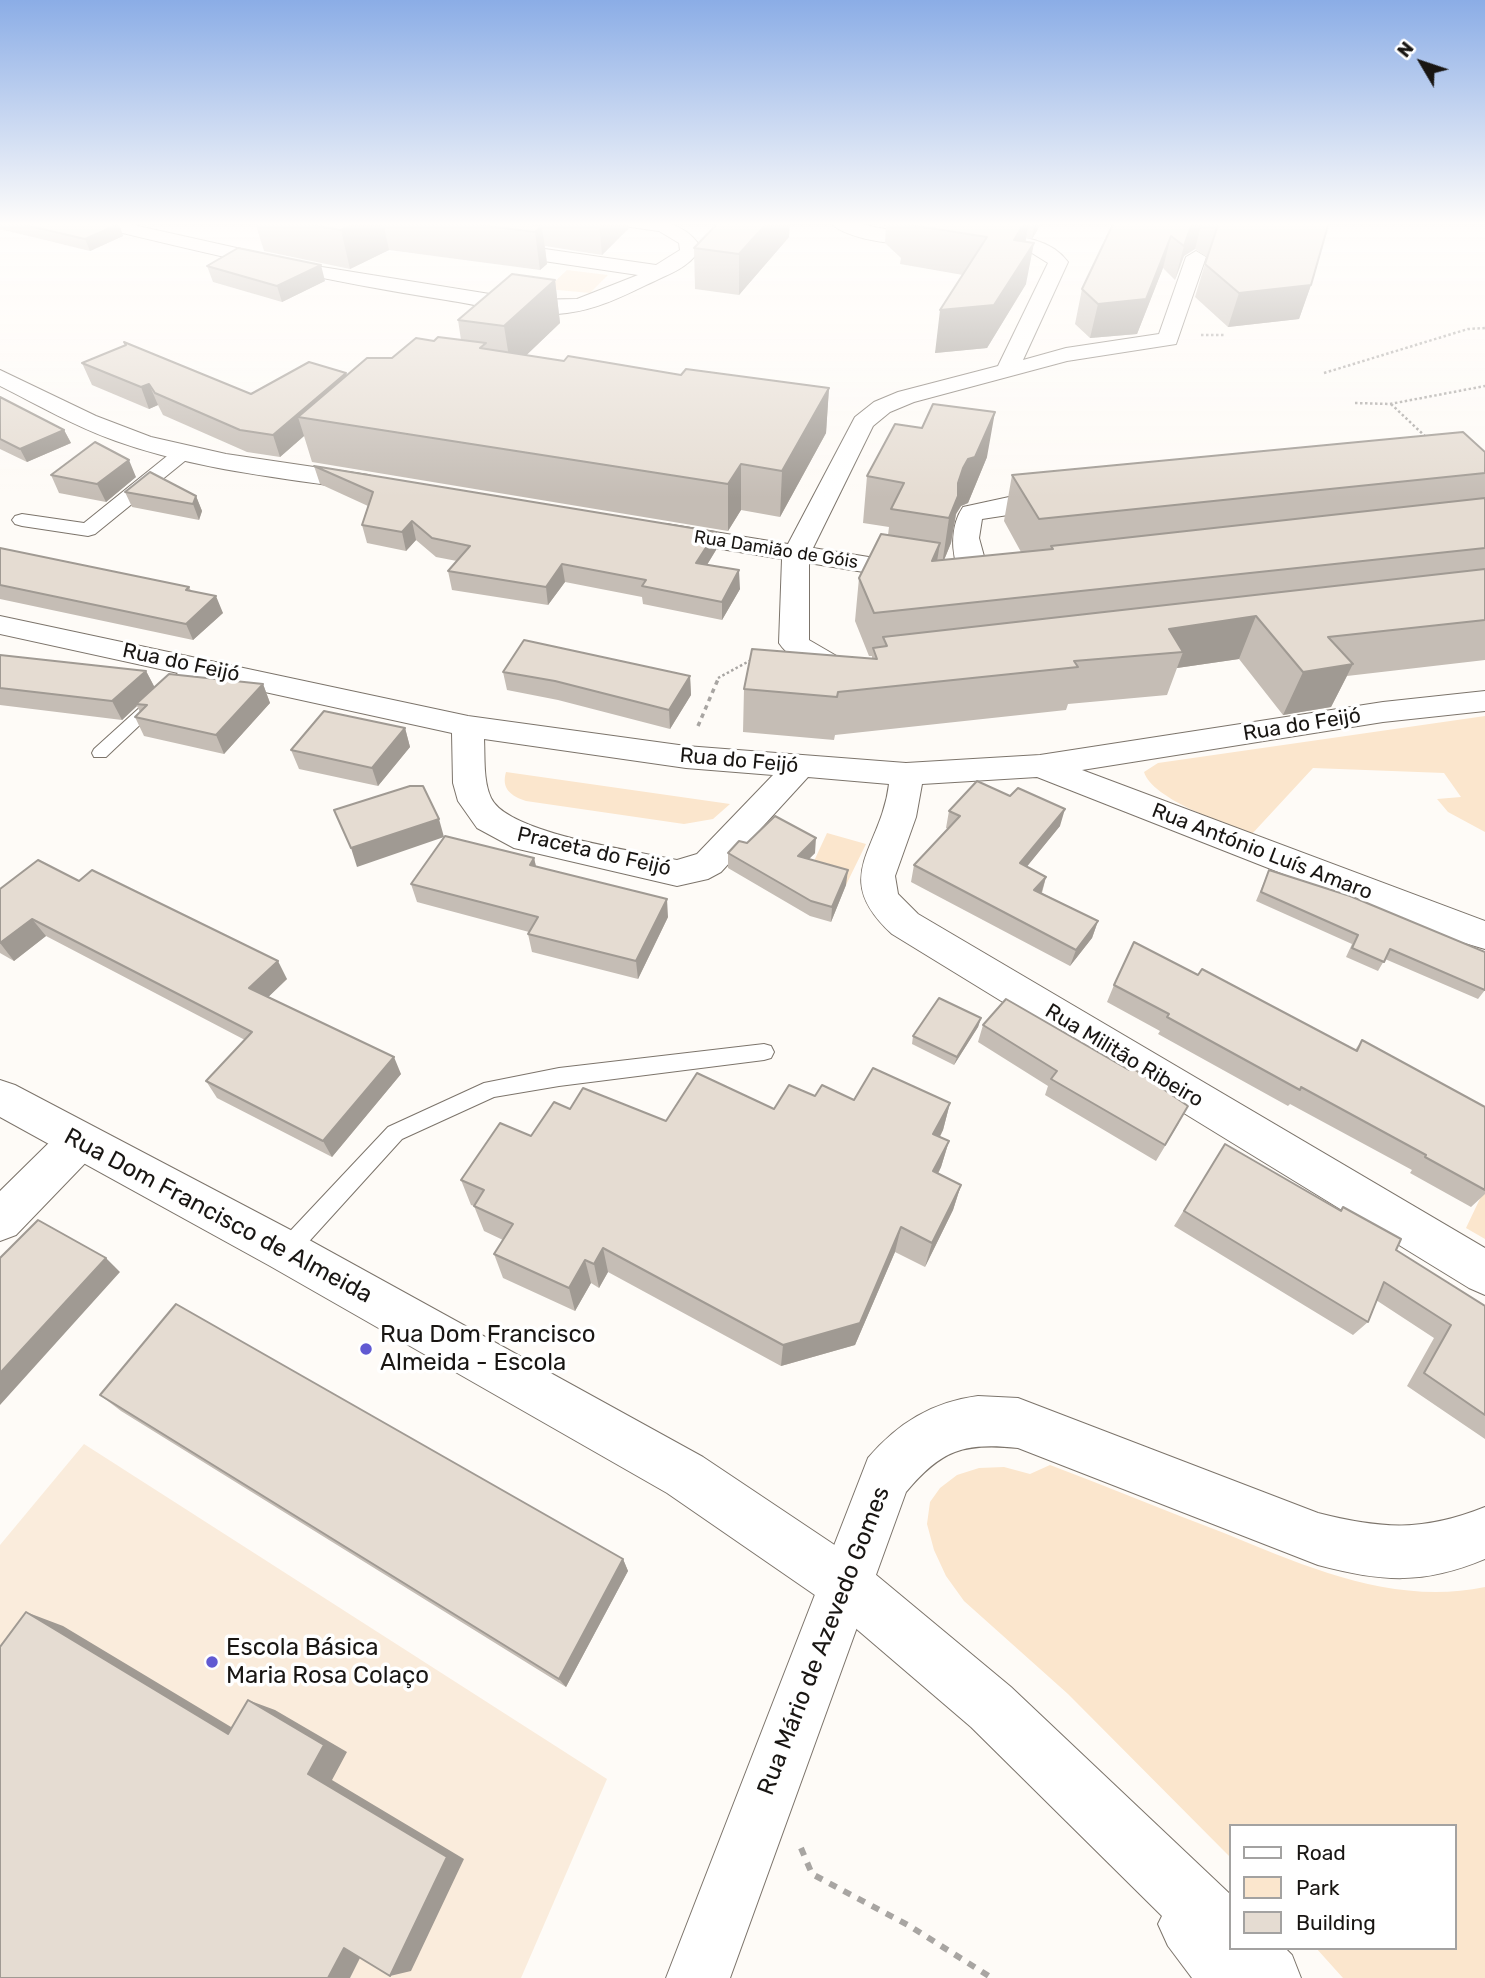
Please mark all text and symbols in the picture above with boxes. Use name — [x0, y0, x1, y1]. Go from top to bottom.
north arrow — [1387, 28, 1457, 98]
text: N — [1392, 37, 1419, 62]
street label: Rua Damião de Góis — [692, 526, 860, 574]
street label: Rua do Feijó — [120, 638, 242, 688]
street label: Rua do Feijó — [1241, 703, 1363, 747]
street label: Rua do Feijó — [679, 743, 799, 779]
street label: Rua António Luís Amaro — [1148, 798, 1376, 906]
street label: Praceta do Feijó — [515, 822, 673, 882]
street label: Rua Militão Ribeiro — [1040, 999, 1208, 1113]
street label: Rua Dom Francisco de Almeida — [59, 1122, 377, 1310]
place label: Rua Dom Francisco Almeida - Escola — [380, 1321, 596, 1377]
marker: Rua Dom Francisco Almeida - Escola — [358, 1341, 374, 1357]
street label: Rua Mário de Azevedo Gomes — [752, 1483, 896, 1799]
place label: Escola Básica Maria Rosa Colaço — [226, 1634, 429, 1690]
marker: Escola Básica Maria Rosa Colaço — [204, 1654, 220, 1670]
legend — [1230, 1824, 1457, 1950]
text: Road — [1296, 1840, 1346, 1865]
text: Park — [1296, 1875, 1340, 1900]
text: Building — [1296, 1910, 1376, 1935]

